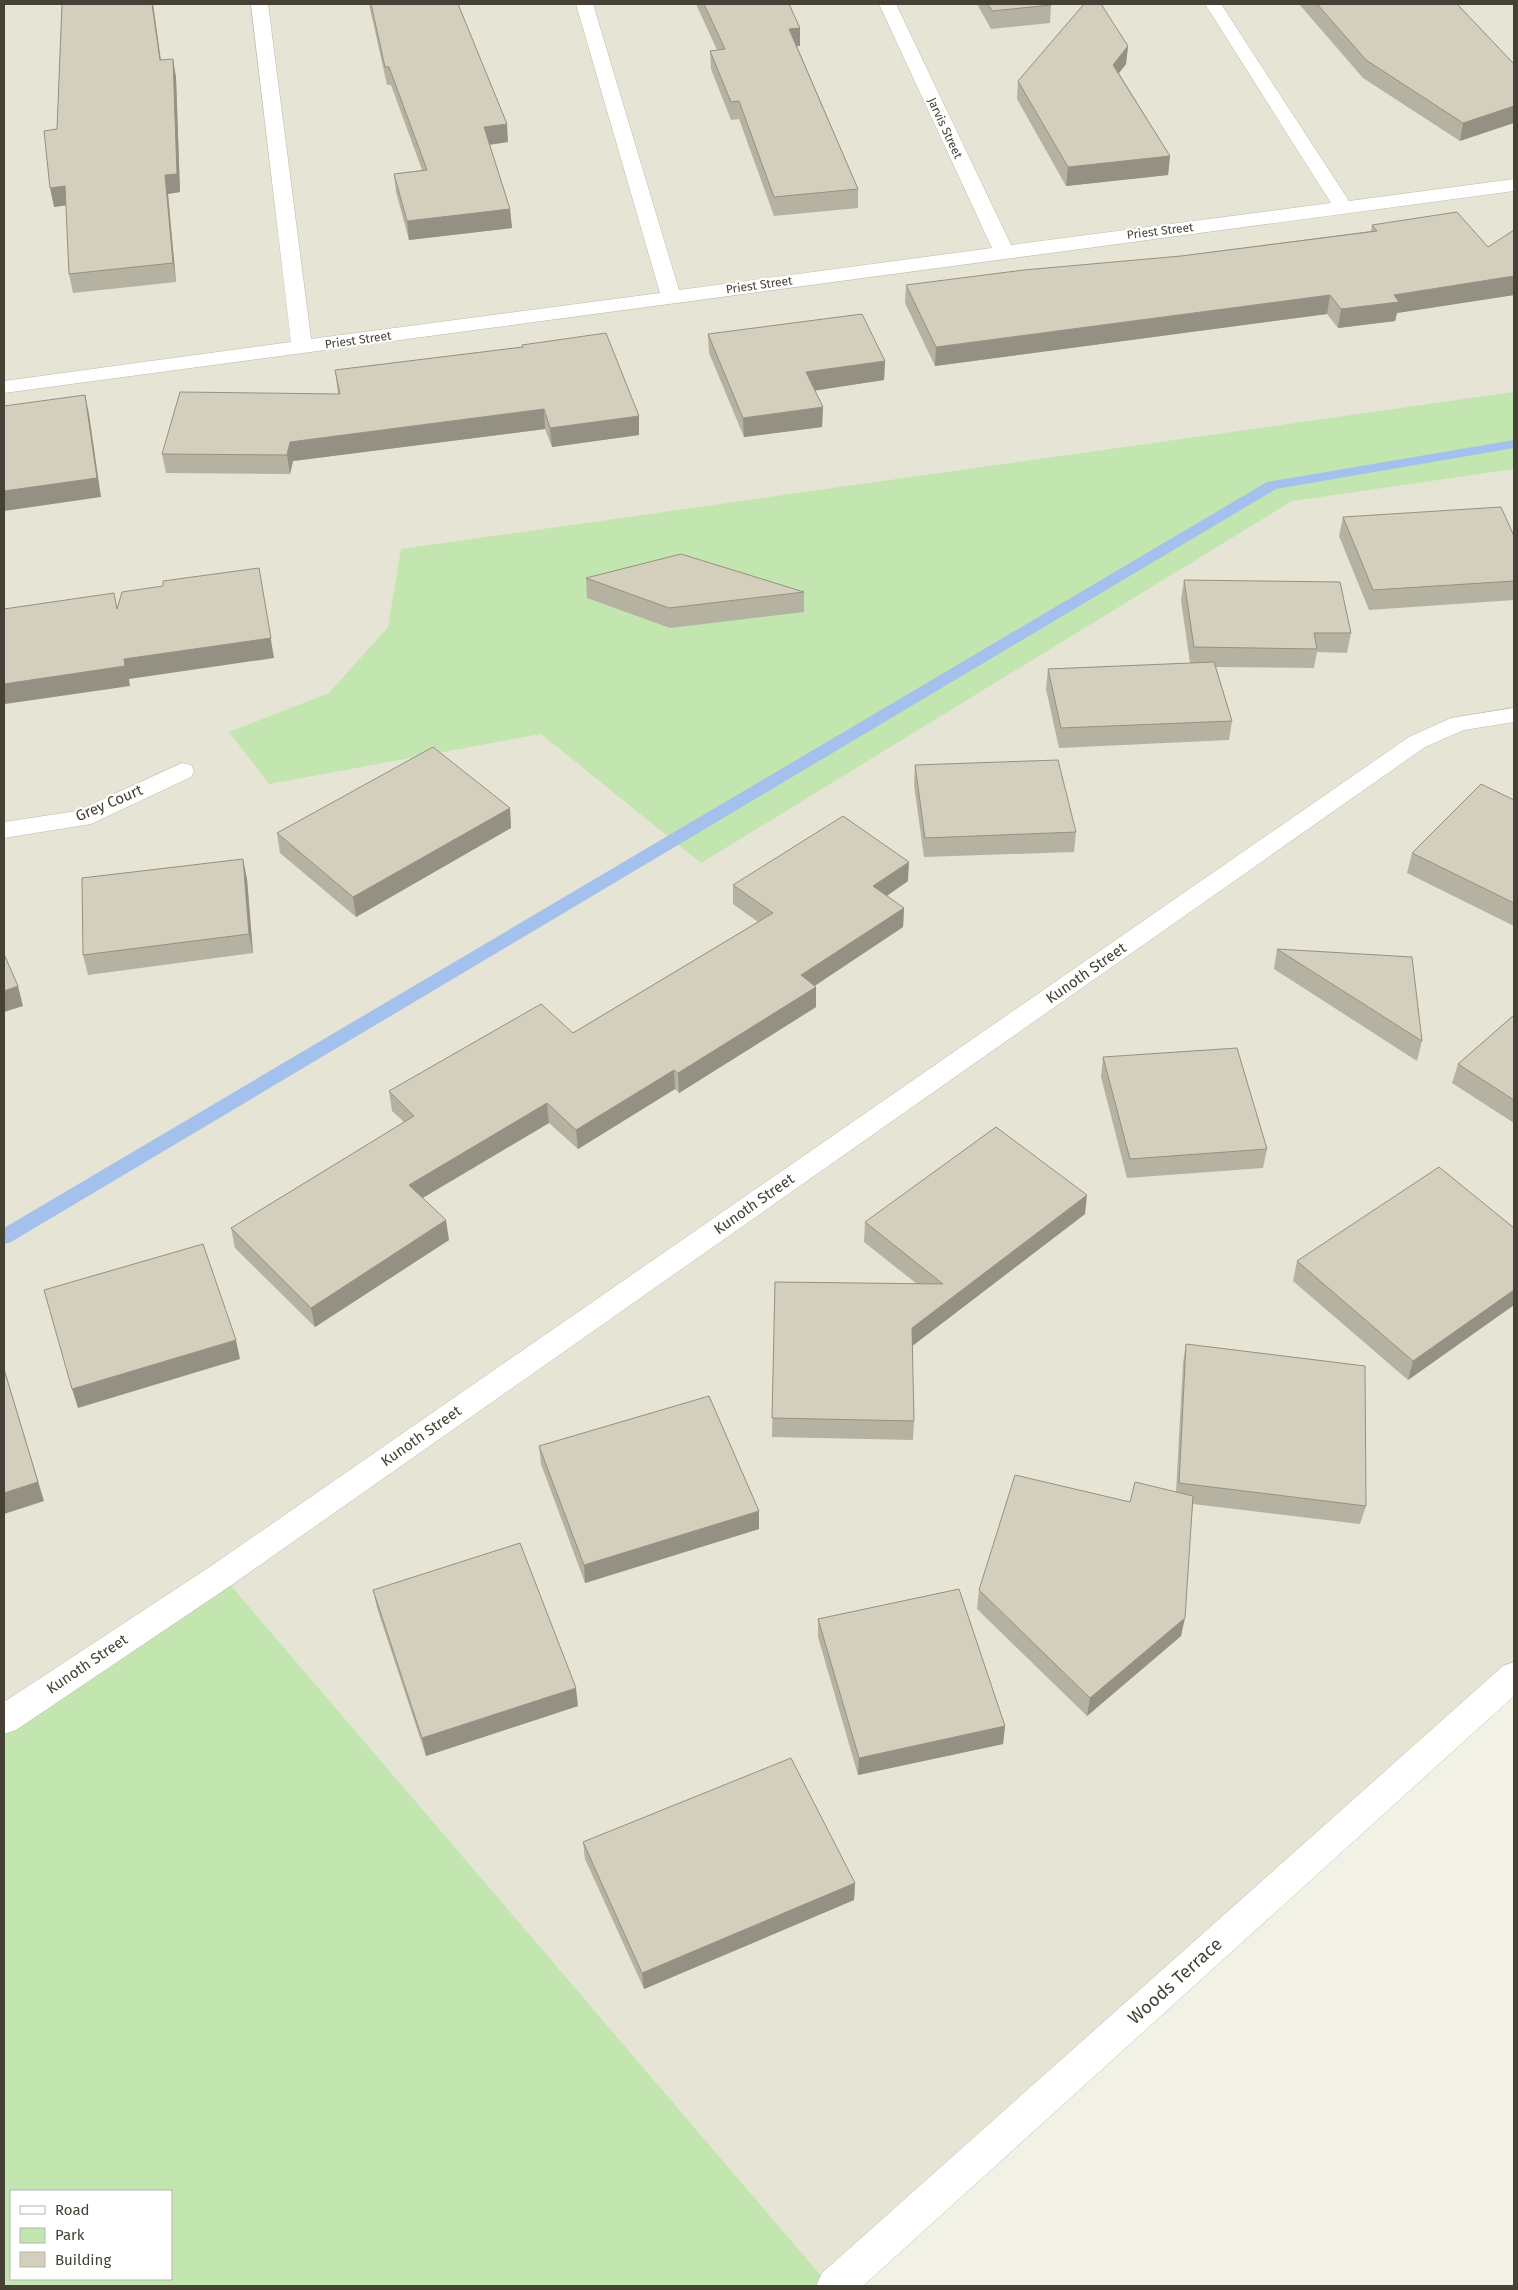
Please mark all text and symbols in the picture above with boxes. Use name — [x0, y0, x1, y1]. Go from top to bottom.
street label: Jarvis Street — [925, 95, 965, 161]
street label: Priest Street — [1126, 220, 1195, 242]
street label: Priest Street — [725, 273, 794, 297]
street label: Priest Street — [324, 328, 393, 352]
street label: Grey Court — [73, 781, 146, 825]
street label: Kunoth Street — [1042, 938, 1130, 1007]
street label: Kunoth Street — [710, 1169, 798, 1238]
street label: Kunoth Street — [377, 1401, 465, 1470]
street label: Kunoth Street — [43, 1630, 131, 1698]
street label: Woods Terrace — [1123, 1933, 1227, 2029]
legend — [10, 2190, 172, 2280]
text: Road — [55, 2201, 90, 2219]
text: Park — [55, 2226, 85, 2244]
text: Building — [55, 2251, 111, 2269]

